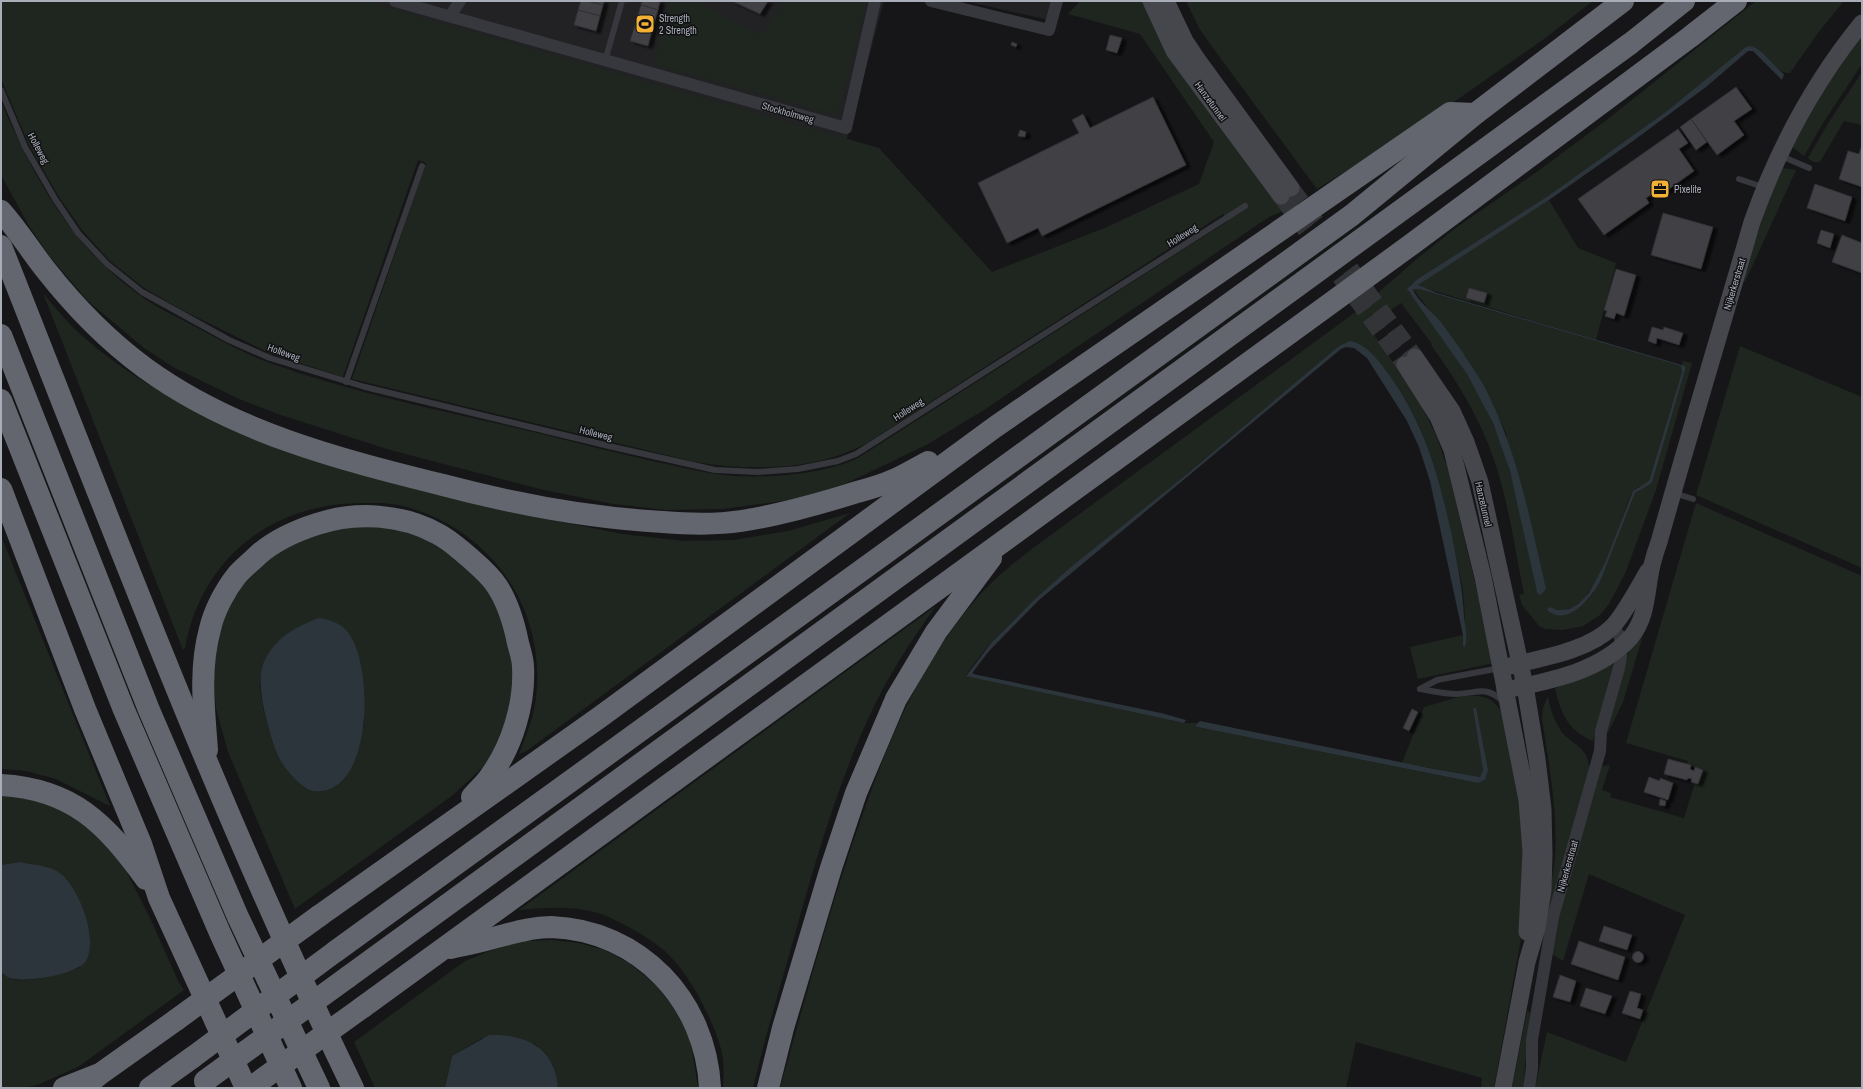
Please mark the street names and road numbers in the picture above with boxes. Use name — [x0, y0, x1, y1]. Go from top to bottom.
street label: Hanzetunnel — [1192, 79, 1229, 124]
street label: Stockholmweg — [760, 99, 816, 126]
street label: Holleweg — [25, 130, 52, 167]
street label: Holleweg — [1165, 221, 1200, 250]
street label: Nijkerkerstraat — [1720, 256, 1749, 312]
street label: Holleweg — [266, 341, 302, 364]
street label: Holleweg — [891, 395, 926, 424]
street label: Holleweg — [578, 423, 614, 444]
street label: Hanzetunnel — [1472, 480, 1495, 528]
street label: Nijkerkerstraat — [1554, 838, 1581, 894]

